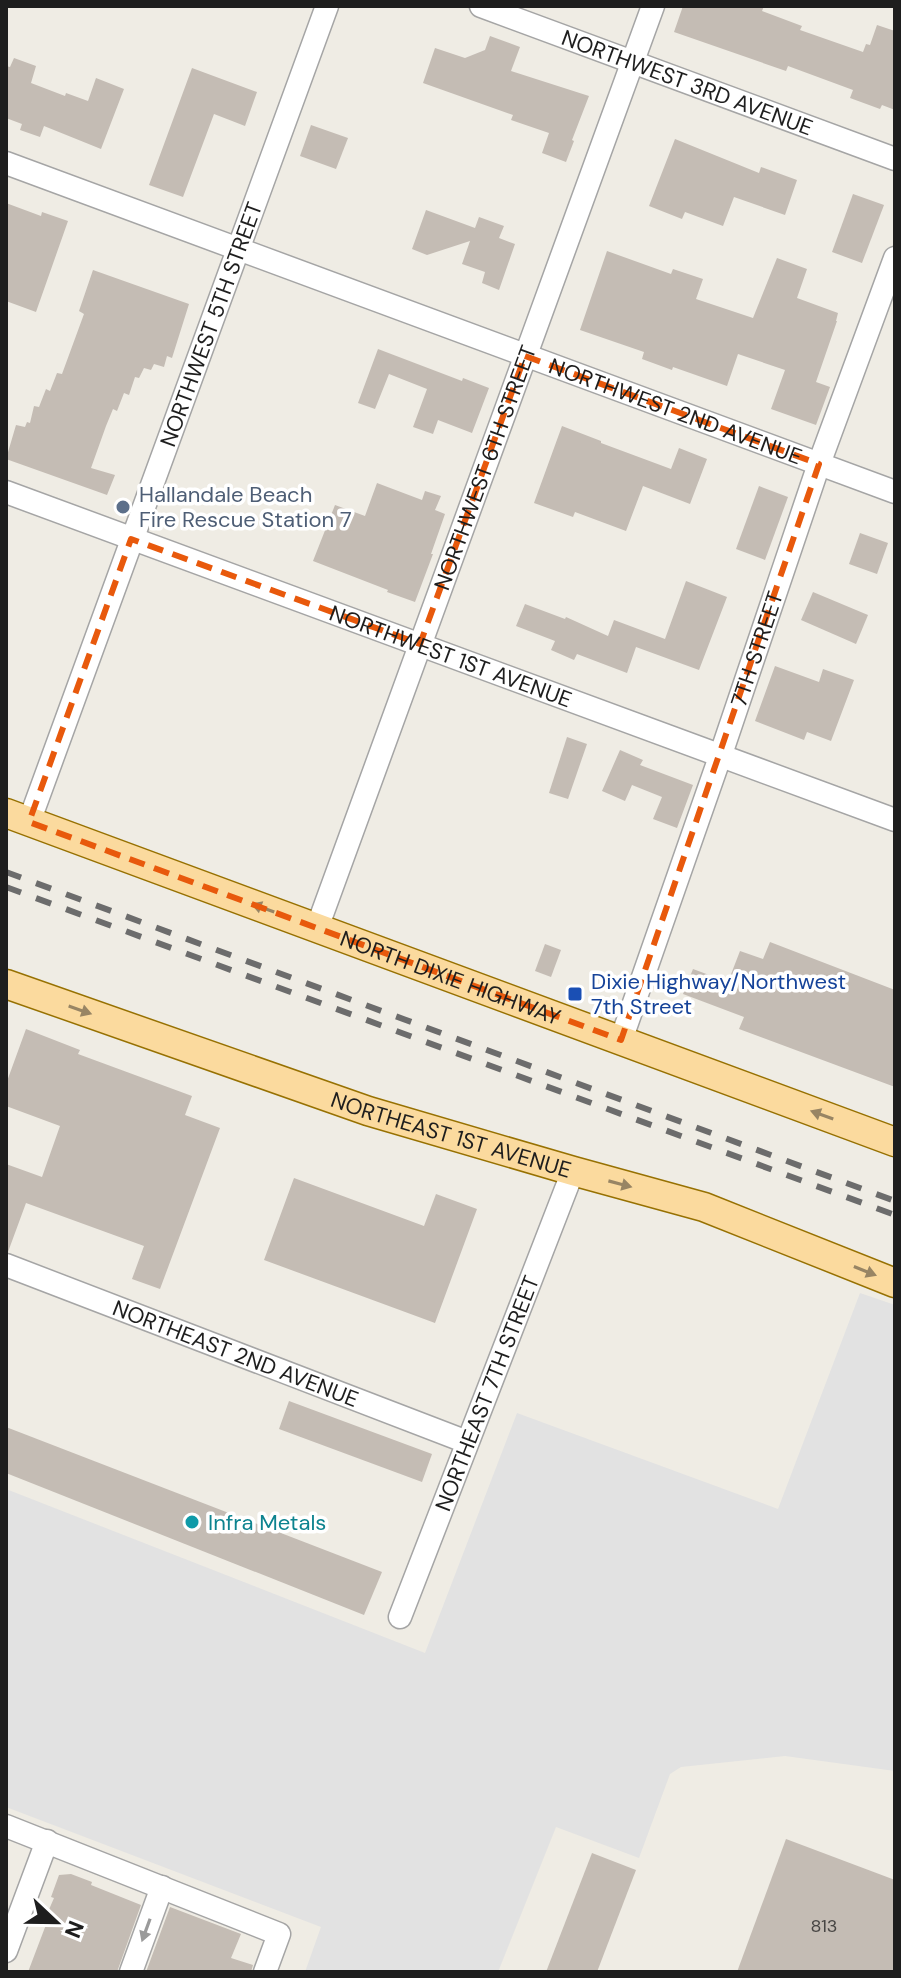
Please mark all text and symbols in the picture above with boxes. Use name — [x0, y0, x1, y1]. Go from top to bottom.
street label: NORTHWEST 3RD AVENUE — [558, 23, 817, 142]
street label: NORTHWEST 5TH STREET — [153, 198, 269, 450]
street label: NORTHWEST 6TH STREET — [427, 341, 543, 594]
street label: NORTHWEST 2ND AVENUE — [545, 351, 806, 471]
place label: Hallandale Beach Fire Rescue Station 7 — [139, 480, 352, 534]
marker: Hallandale Beach Fire Rescue Station 7 — [114, 498, 132, 516]
street label: 7TH STREET — [724, 587, 789, 710]
street label: NORTHWEST 1ST AVENUE — [326, 598, 576, 714]
one-way arrow — [251, 901, 275, 914]
street label: NORTH DIXIE HIGHWAY — [336, 923, 565, 1032]
place label: Dixie Highway/Northwest 7th Street — [591, 967, 846, 1021]
marker: Dixie Highway/Northwest 7th Street — [566, 985, 584, 1003]
one-way arrow — [68, 1004, 92, 1016]
street label: NORTHEAST 1ST AVENUE — [327, 1085, 575, 1184]
one-way arrow — [810, 1108, 834, 1120]
one-way arrow — [609, 1178, 633, 1191]
one-way arrow — [853, 1264, 877, 1277]
street label: NORTHEAST 7TH STREET — [428, 1271, 546, 1515]
street label: NORTHEAST 2ND AVENUE — [109, 1293, 363, 1413]
place label: Infra Metals — [208, 1508, 326, 1537]
marker: Infra Metals — [183, 1513, 201, 1531]
north arrow — [16, 1882, 96, 1962]
house number: 813 — [811, 1914, 837, 1938]
text: N — [58, 1916, 91, 1942]
one-way arrow — [139, 1918, 152, 1942]

